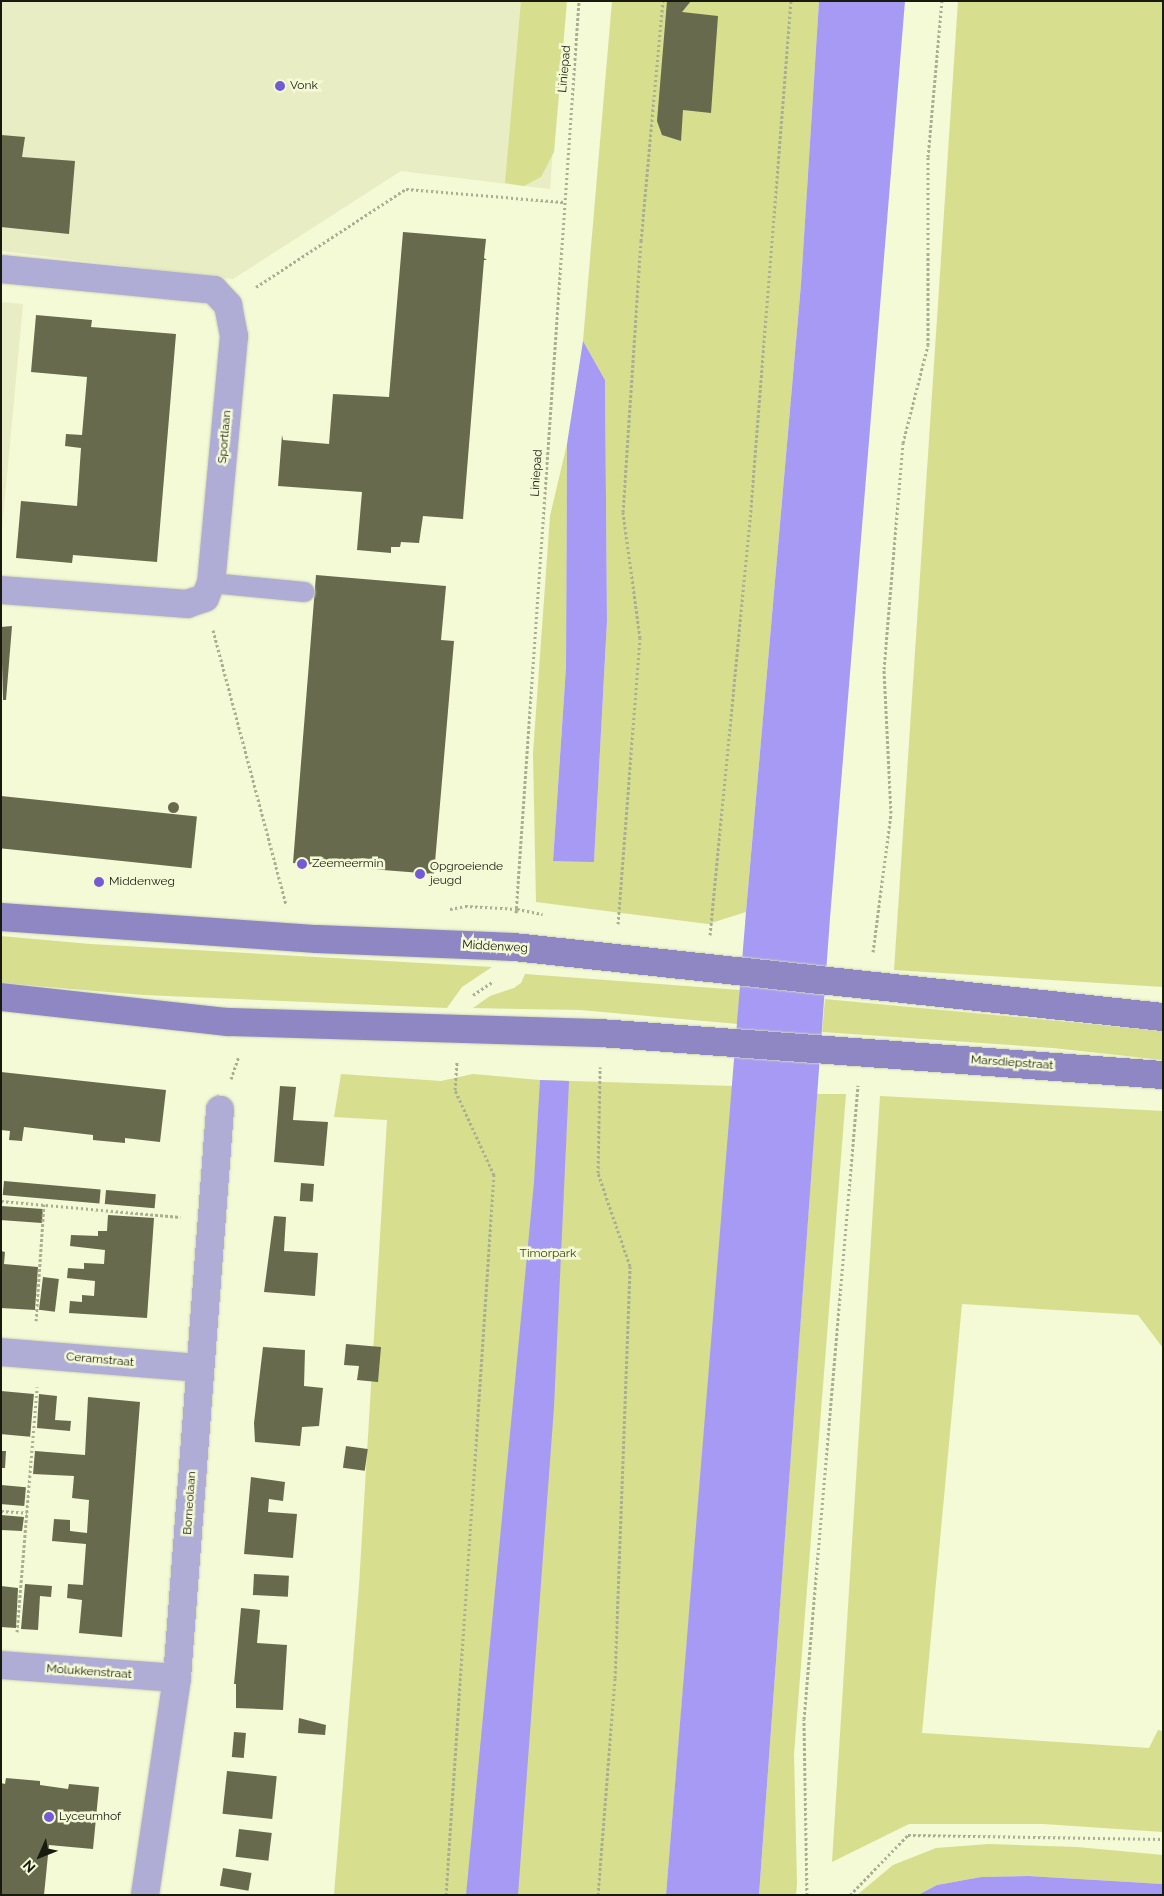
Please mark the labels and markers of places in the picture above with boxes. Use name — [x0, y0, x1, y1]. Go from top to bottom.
place label: Vonk — [290, 79, 318, 93]
marker: Vonk — [274, 80, 286, 92]
place label: Zeemeermin — [312, 857, 383, 871]
marker: Zeemeermin — [296, 858, 308, 870]
place label: Opgroeiende jeugd — [430, 860, 503, 888]
marker: Opgroeiende jeugd — [414, 868, 426, 880]
place label: Middenweg — [109, 875, 175, 889]
marker: Middenweg — [93, 876, 105, 888]
place label: Lyceumhof — [59, 1810, 121, 1824]
marker: Lyceumhof — [43, 1811, 55, 1823]

